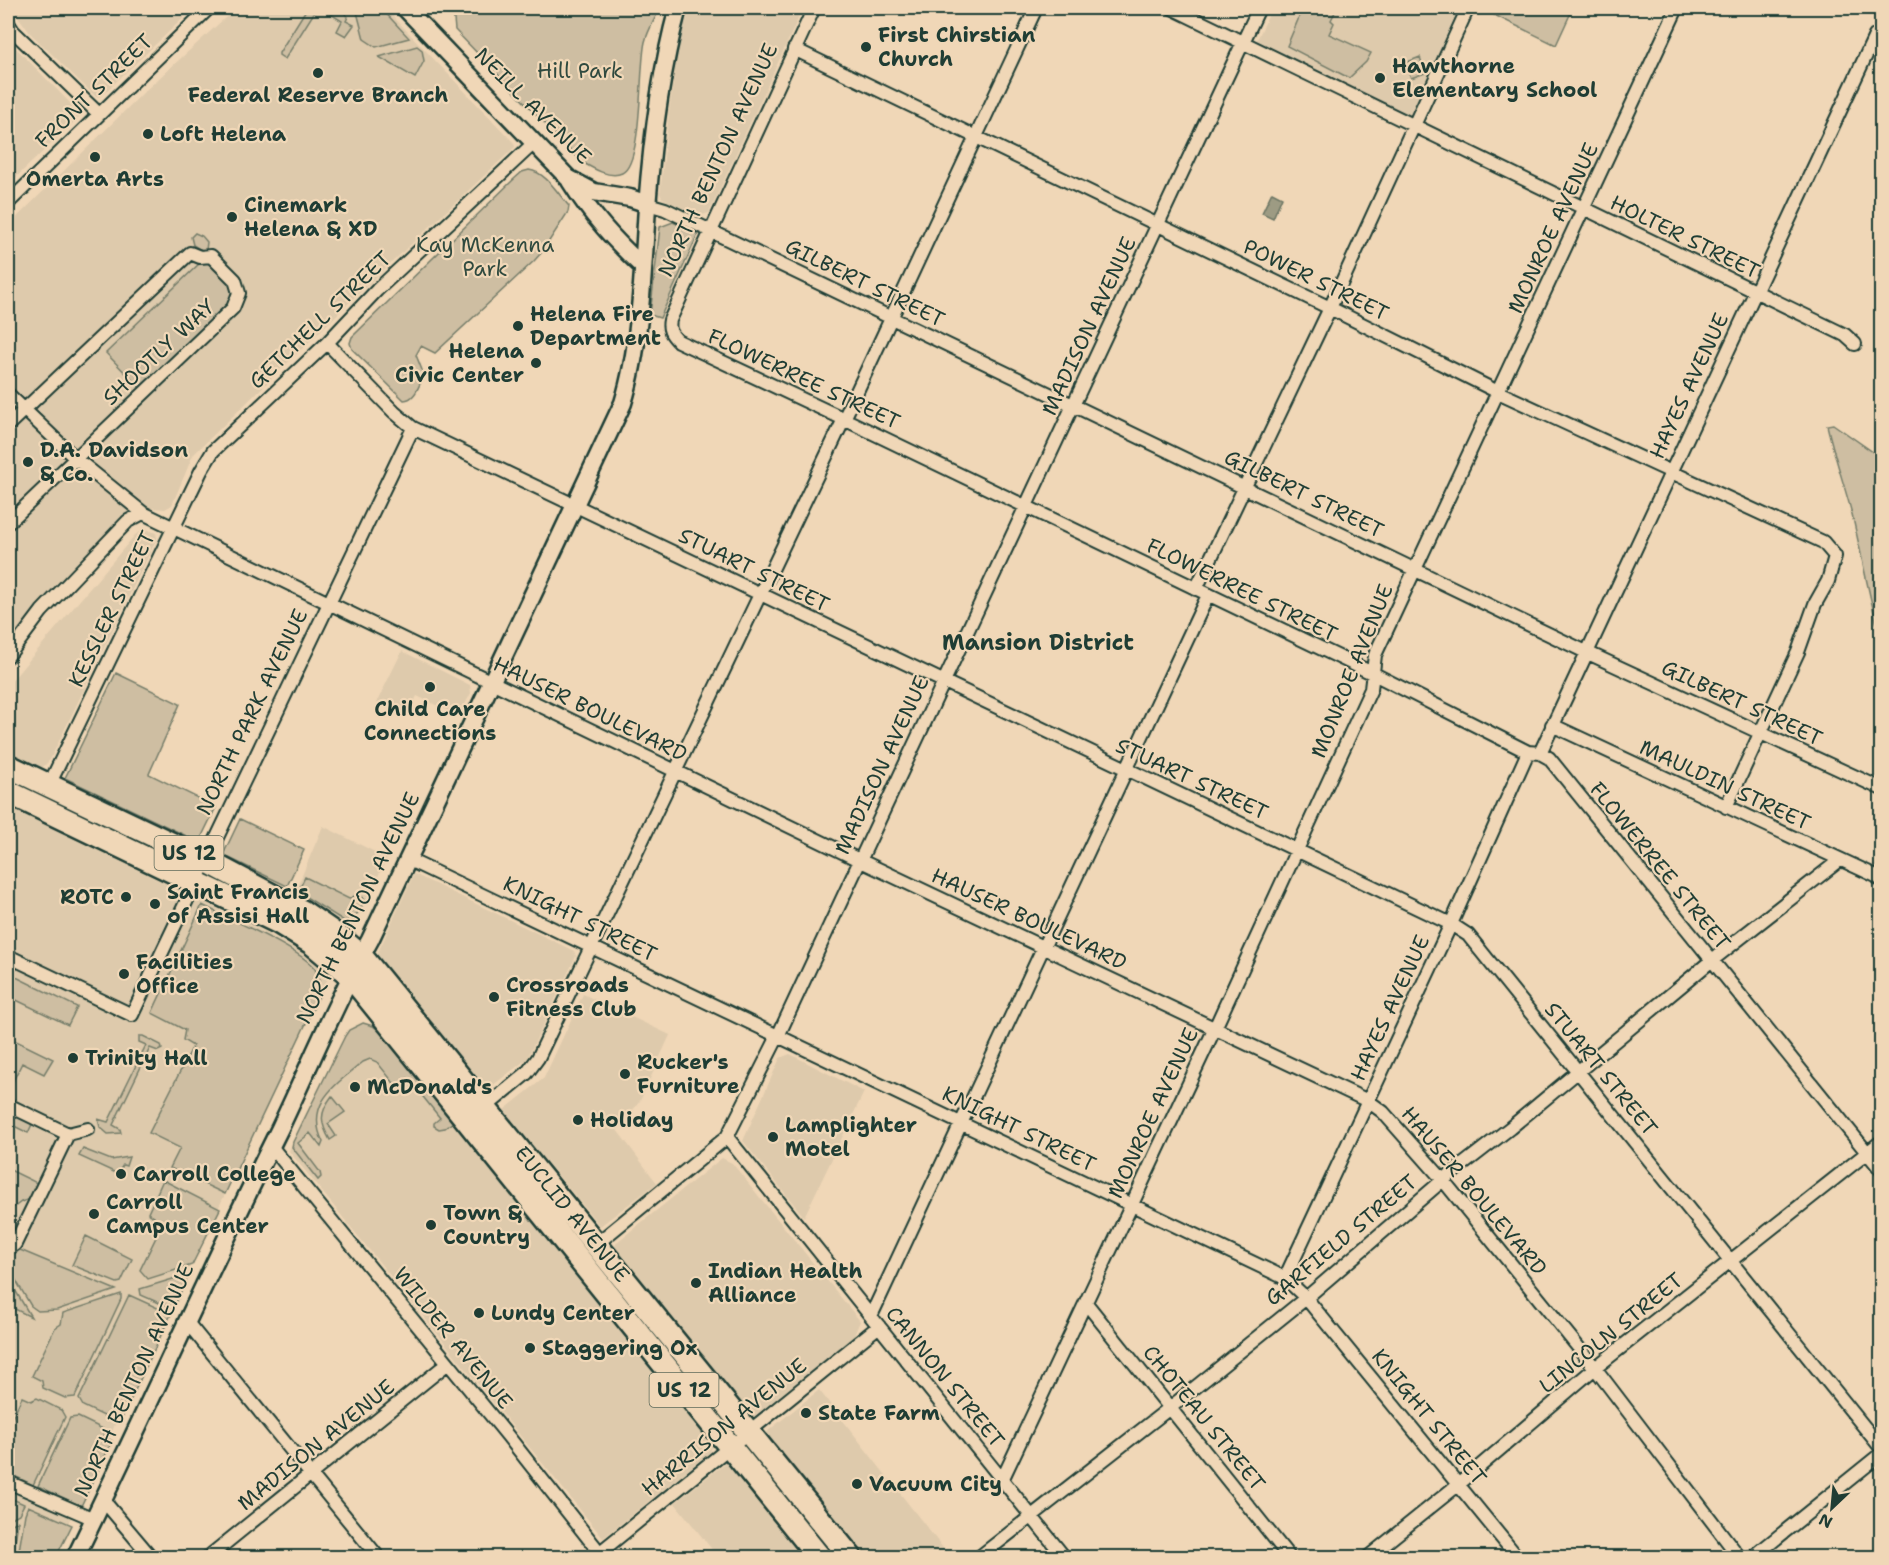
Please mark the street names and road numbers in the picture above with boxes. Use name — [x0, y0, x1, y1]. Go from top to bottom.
street label: FRONT STREET — [29, 28, 159, 154]
street label: NORTH BENTON AVENUE — [651, 39, 785, 281]
street label: NEILL AVENUE — [468, 41, 598, 171]
street label: MONROE AVENUE — [1501, 138, 1605, 318]
street label: HOLTER STREET — [1605, 189, 1765, 285]
street label: GILBERT STREET — [781, 232, 949, 334]
street label: MADISON AVENUE — [1035, 232, 1143, 420]
street label: POWER STREET — [1239, 233, 1393, 327]
street label: GETCHELL STREET — [243, 245, 397, 395]
street label: SHOOTLY WAY — [97, 292, 222, 411]
street label: HAYES AVENUE — [1643, 309, 1735, 463]
street label: FLOWERREE STREET — [703, 322, 905, 436]
street label: GILBERT STREET — [1220, 443, 1388, 545]
street label: STUART STREET — [674, 521, 834, 619]
street label: KESSLER STREET — [62, 526, 162, 692]
street label: FLOWERREE STREET — [1142, 532, 1342, 648]
street label: MONROE AVENUE — [1304, 580, 1400, 762]
street label: NORTH PARK AVENUE — [190, 604, 314, 820]
street label: HAUSER BOULEVARD — [488, 650, 692, 768]
street label: GILBERT STREET — [1657, 653, 1827, 753]
street label: MADISON AVENUE — [828, 671, 936, 859]
street label: STUART STREET — [1111, 731, 1273, 827]
street label: MAULDIN STREET — [1635, 733, 1815, 837]
street label: FLOWERREE STREET — [1583, 776, 1737, 956]
street label: NORTH BENTON AVENUE — [290, 787, 426, 1029]
road number: US 12 — [154, 836, 224, 870]
street label: HAUSER BOULEVARD — [927, 861, 1131, 977]
street label: KNIGHT STREET — [498, 870, 662, 968]
street label: HAYES AVENUE — [1344, 931, 1436, 1085]
street label: STUART STREET — [1538, 996, 1664, 1142]
street label: MONROE AVENUE — [1101, 1023, 1205, 1203]
street label: KNIGHT STREET — [937, 1080, 1101, 1178]
street label: HAUSER BOULEVARD — [1395, 1101, 1553, 1281]
street label: EUCLID AVENUE — [508, 1140, 636, 1288]
street label: GARFIELD STREET — [1259, 1168, 1423, 1312]
street label: NORTH BENTON AVENUE — [67, 1259, 201, 1501]
street label: WILDER AVENUE — [387, 1261, 519, 1415]
street label: LINCOLN STREET — [1533, 1266, 1689, 1400]
street label: CANNON STREET — [879, 1300, 1011, 1454]
street label: CHOTEAU STREET — [1136, 1339, 1272, 1497]
street label: KNIGHT STREET — [1365, 1343, 1493, 1491]
street label: HARRISON AVENUE — [635, 1352, 813, 1502]
street label: MADISON AVENUE — [232, 1373, 400, 1517]
road number: US 12 — [650, 1373, 718, 1407]

